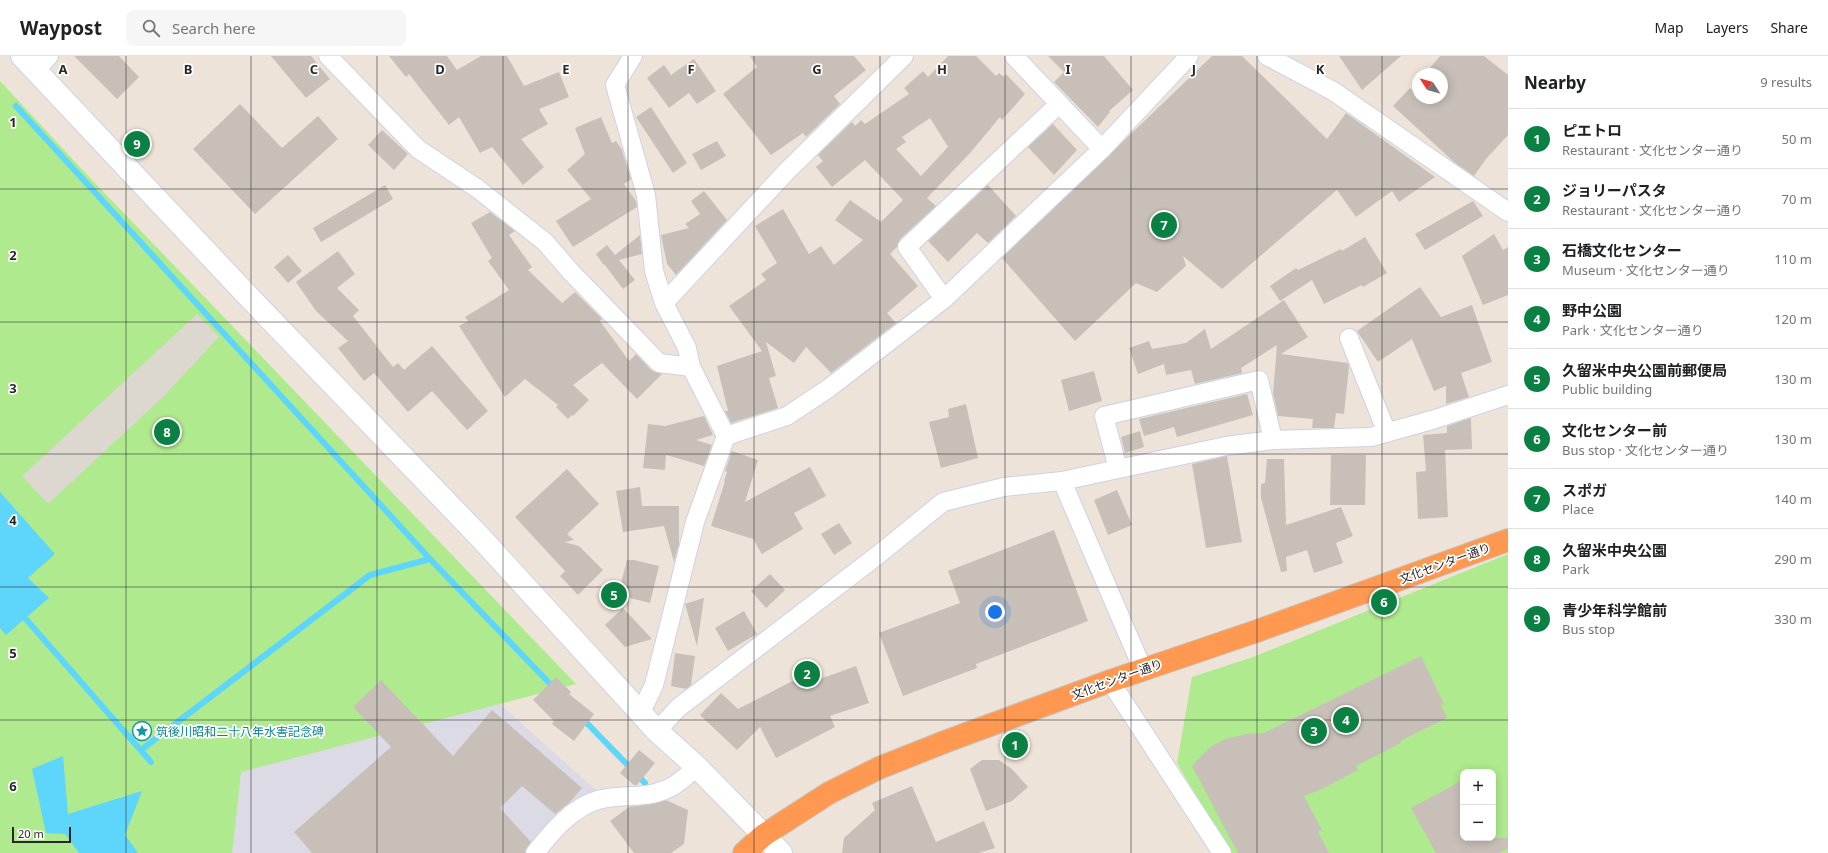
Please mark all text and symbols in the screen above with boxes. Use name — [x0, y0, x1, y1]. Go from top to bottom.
search box — [126, 10, 406, 46]
text: Waypost — [20, 15, 102, 41]
icon: search — [140, 17, 162, 39]
text: Search here — [172, 18, 255, 38]
text: Map — [1655, 18, 1684, 37]
text: Layers — [1706, 18, 1748, 37]
text: Share — [1770, 18, 1808, 37]
text: A — [59, 60, 68, 78]
text: B — [184, 60, 192, 78]
text: C — [310, 60, 318, 78]
text: D — [435, 60, 445, 78]
text: E — [562, 60, 570, 78]
text: F — [687, 60, 695, 78]
text: G — [812, 60, 822, 78]
text: H — [937, 60, 947, 78]
text: I — [1065, 60, 1071, 78]
text: J — [1191, 60, 1196, 78]
text: K — [1316, 60, 1325, 78]
north arrow — [1412, 68, 1448, 104]
text: Nearby — [1524, 71, 1586, 94]
text: 9 results — [1760, 73, 1812, 91]
text: 1 — [9, 113, 17, 131]
text: ピエトロ — [1562, 120, 1622, 140]
pin: 9 — [124, 129, 150, 159]
text: 1 — [1533, 130, 1541, 148]
text: 50 m — [1782, 130, 1812, 148]
text: Restaurant · 文化センター通り — [1562, 141, 1743, 159]
text: ジョリーパスタ — [1562, 180, 1667, 200]
text: 2 — [1533, 190, 1541, 208]
text: 70 m — [1782, 190, 1812, 208]
text: Restaurant · 文化センター通り — [1562, 201, 1743, 219]
pin: 7 — [1151, 210, 1177, 240]
text: 石橋文化センター — [1562, 240, 1682, 260]
text: 2 — [9, 246, 17, 264]
text: 3 — [1533, 250, 1541, 268]
text: 110 m — [1774, 250, 1812, 268]
text: Museum · 文化センター通り — [1562, 261, 1730, 279]
text: 野中公園 — [1562, 300, 1622, 320]
text: 4 — [1533, 310, 1541, 328]
text: 120 m — [1774, 310, 1812, 328]
text: Park · 文化センター通り — [1562, 321, 1704, 339]
text: 久留米中央公園前郵便局 — [1562, 360, 1727, 380]
text: 5 — [1533, 370, 1541, 388]
text: 130 m — [1774, 370, 1812, 388]
text: 3 — [9, 379, 17, 397]
text: Public building — [1562, 380, 1652, 398]
pin: 8 — [154, 417, 180, 447]
text: 文化センター前 — [1562, 420, 1667, 440]
text: 6 — [1533, 430, 1541, 448]
text: 130 m — [1774, 430, 1812, 448]
text: Bus stop · 文化センター通り — [1562, 441, 1729, 459]
text: スポガ — [1562, 480, 1607, 500]
text: 7 — [1533, 490, 1541, 508]
text: 140 m — [1774, 490, 1812, 508]
text: Place — [1562, 500, 1594, 518]
text: 4 — [9, 511, 17, 529]
street label: 文化センター通り — [1397, 539, 1493, 587]
text: 久留米中央公園 — [1562, 540, 1667, 560]
text: 8 — [1533, 550, 1541, 568]
text: 290 m — [1774, 550, 1812, 568]
text: Park — [1562, 560, 1589, 578]
pin: 5 — [601, 580, 627, 610]
pin: 6 — [1371, 587, 1397, 617]
text: 青少年科学館前 — [1562, 600, 1667, 620]
your location — [985, 602, 1005, 622]
text: 9 — [1533, 610, 1541, 628]
text: 330 m — [1774, 610, 1812, 628]
text: Bus stop — [1562, 620, 1615, 638]
text: 5 — [9, 644, 17, 662]
street label: 文化センター通り — [1069, 655, 1165, 703]
pin: 2 — [794, 659, 820, 689]
pin: 4 — [1333, 705, 1359, 735]
pin: 3 — [1301, 716, 1327, 746]
place icon: 筑後川昭和二十八年水害記念碑 — [131, 720, 153, 742]
place label: 筑後川昭和二十八年水害記念碑 — [156, 723, 324, 740]
pin: 1 — [1002, 730, 1028, 760]
map controls — [1460, 769, 1496, 841]
button: + — [1460, 769, 1496, 805]
text: 6 — [9, 777, 17, 795]
button: − — [1460, 805, 1496, 841]
scale bar — [12, 825, 71, 844]
text: 20 m — [18, 826, 44, 841]

